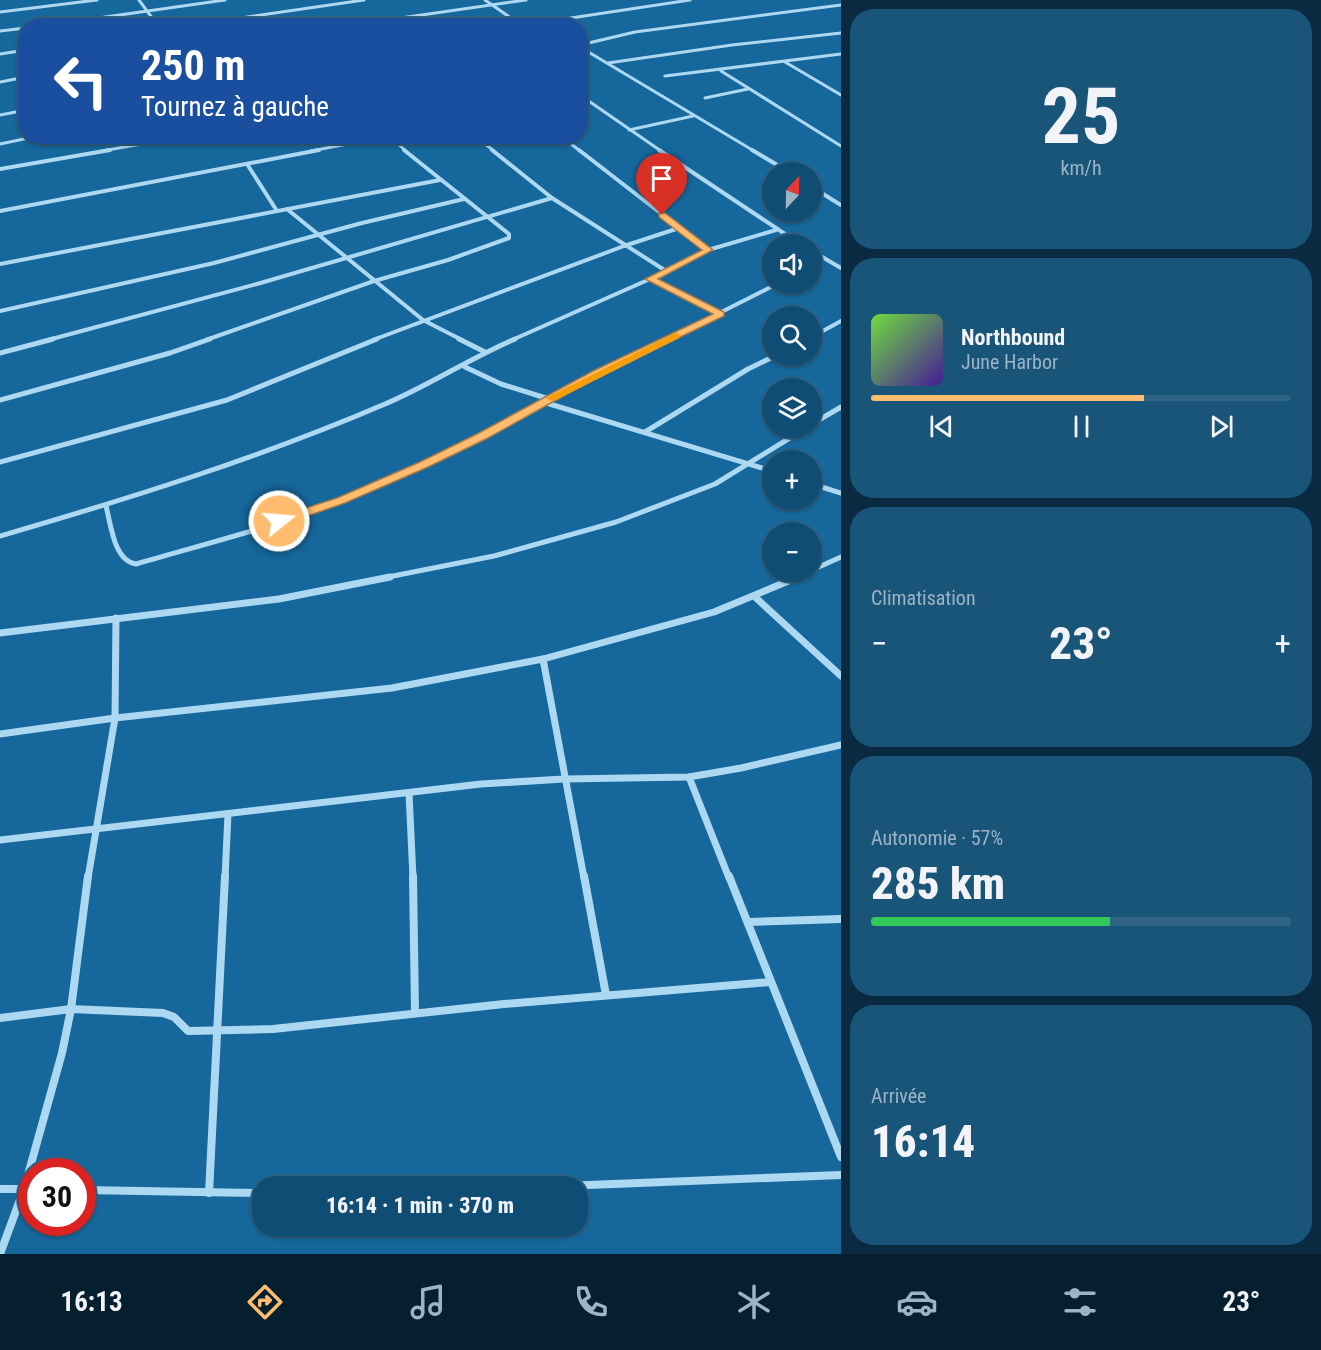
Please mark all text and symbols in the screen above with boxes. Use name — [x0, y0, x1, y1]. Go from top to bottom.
text: 250 m — [141, 41, 246, 90]
icon: left — [42, 42, 120, 120]
text: 25 — [1042, 71, 1120, 162]
text: Tournez à gauche — [141, 91, 329, 123]
pin — [636, 153, 687, 215]
text: km/h — [1060, 156, 1102, 180]
icon: arrive — [645, 162, 678, 195]
north arrow — [762, 162, 822, 222]
map controls — [762, 162, 822, 582]
button: sound — [762, 234, 822, 294]
button: search — [762, 306, 822, 366]
text: Northbound — [961, 325, 1065, 350]
text: June Harbor — [961, 350, 1058, 374]
button: layers — [762, 378, 822, 438]
icon: previous — [925, 410, 958, 443]
icon: pause — [1065, 410, 1098, 443]
icon: next — [1205, 410, 1238, 443]
button: + — [762, 450, 822, 510]
position arrow — [247, 489, 311, 553]
button: − — [762, 522, 822, 582]
text: Climatisation — [871, 586, 976, 610]
text: 23° — [1049, 617, 1113, 670]
text: − — [871, 624, 888, 663]
text: + — [1275, 624, 1291, 663]
text: Autonomie · 57% — [871, 826, 1003, 850]
text: 285 km — [871, 857, 1005, 910]
text: Arrivée — [871, 1084, 927, 1108]
text: 16:14 — [871, 1115, 975, 1168]
speed limit sign: 30 — [18, 1158, 96, 1236]
text: 16:14 · 1 min · 370 m — [326, 1193, 514, 1218]
icon: directions — [244, 1281, 286, 1323]
icon: music — [407, 1281, 449, 1323]
icon: phone — [570, 1281, 612, 1323]
icon: climate — [733, 1281, 775, 1323]
icon: car — [896, 1281, 938, 1323]
icon: filters — [1059, 1281, 1101, 1323]
text: 16:13 — [61, 1286, 123, 1318]
text: 23° — [1223, 1286, 1260, 1318]

